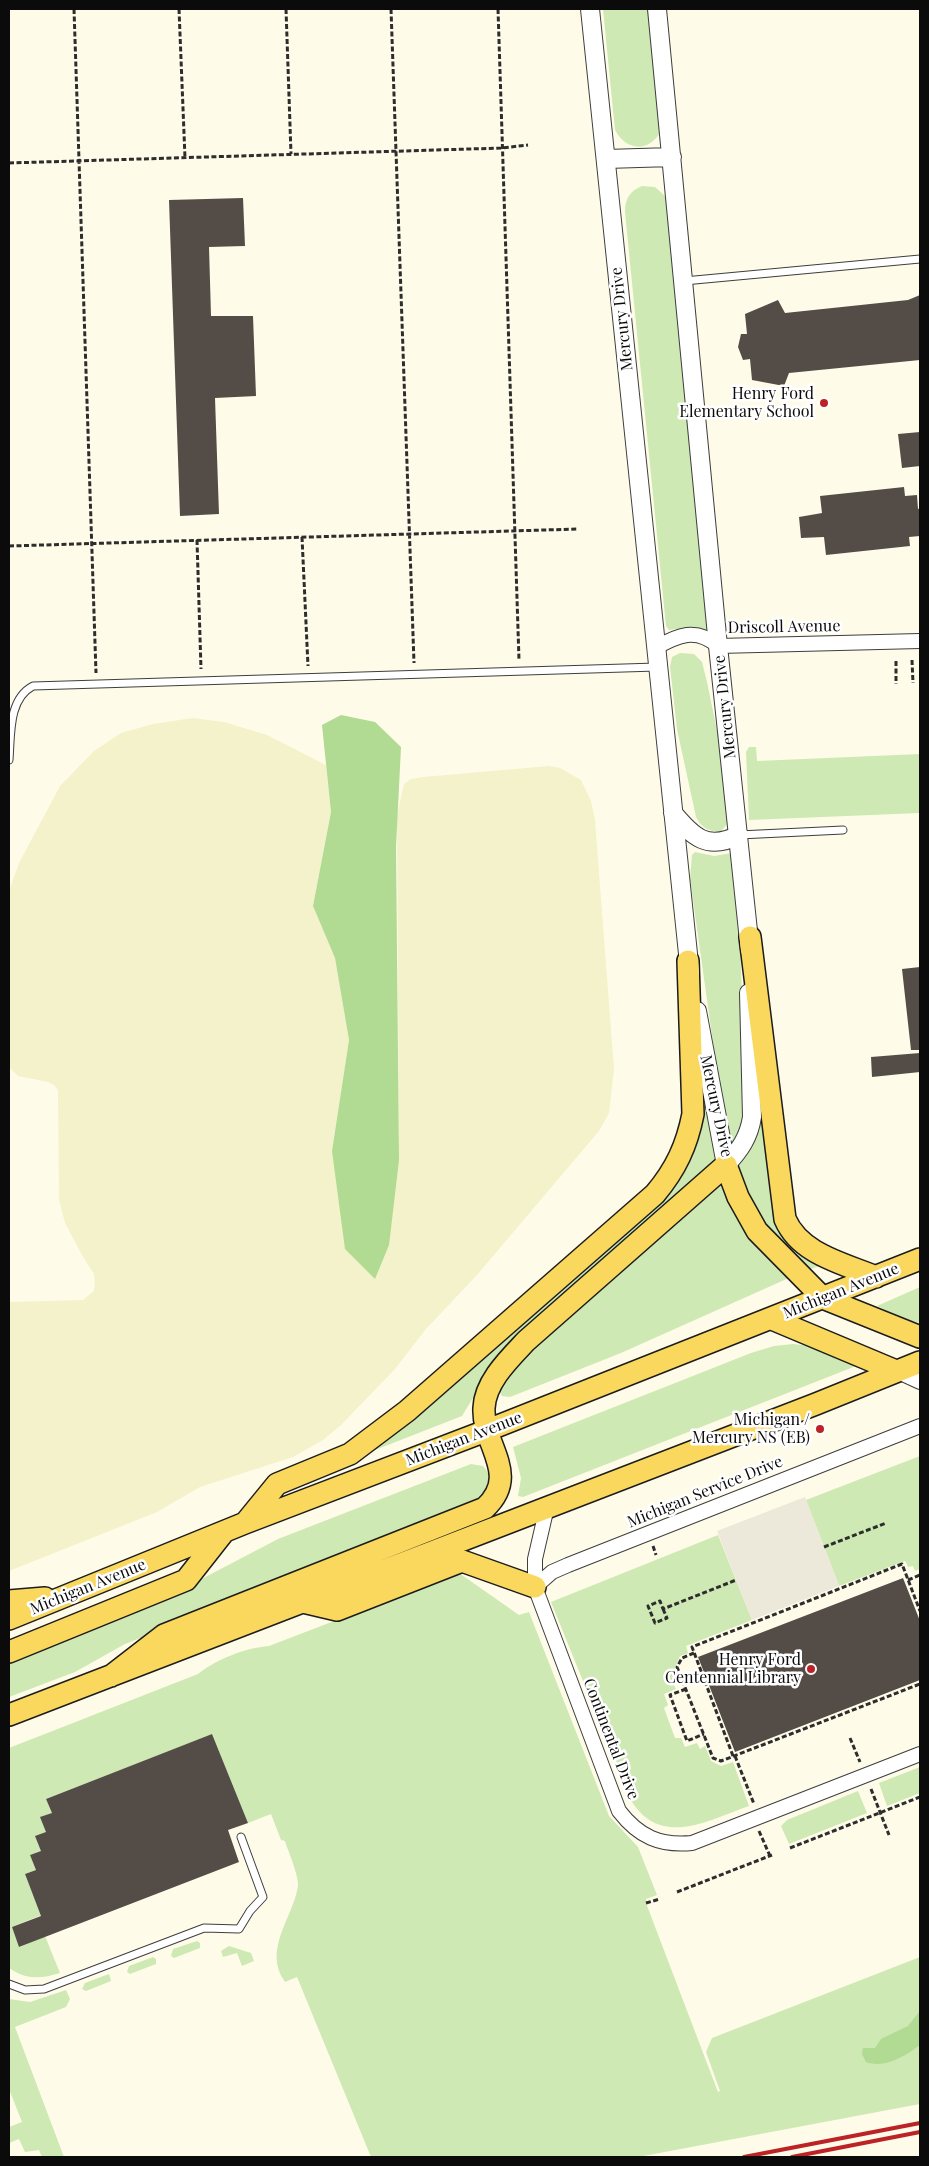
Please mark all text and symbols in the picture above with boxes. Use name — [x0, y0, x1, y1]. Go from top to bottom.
street label: Mercury Drive — [607, 266, 637, 372]
place label: Henry Ford Elementary School — [679, 384, 814, 422]
marker: Henry Ford Elementary School — [818, 397, 830, 409]
street label: Driscoll Avenue — [727, 616, 841, 638]
street label: Mercury Drive — [710, 654, 740, 760]
street label: Mercury Drive — [696, 1053, 736, 1159]
street label: Michigan Avenue — [780, 1259, 902, 1323]
street label: Michigan Avenue — [403, 1408, 525, 1470]
place label: Michigan / Mercury NS (EB) — [692, 1410, 810, 1448]
marker: Michigan / Mercury NS (EB) — [814, 1423, 826, 1435]
street label: Michigan Service Drive — [625, 1452, 785, 1532]
street label: Michigan Avenue — [27, 1555, 149, 1619]
place label: Henry Ford Centennial Library — [665, 1650, 801, 1688]
marker: Henry Ford Centennial Library — [805, 1663, 817, 1675]
street label: Continental Drive — [579, 1676, 643, 1802]

